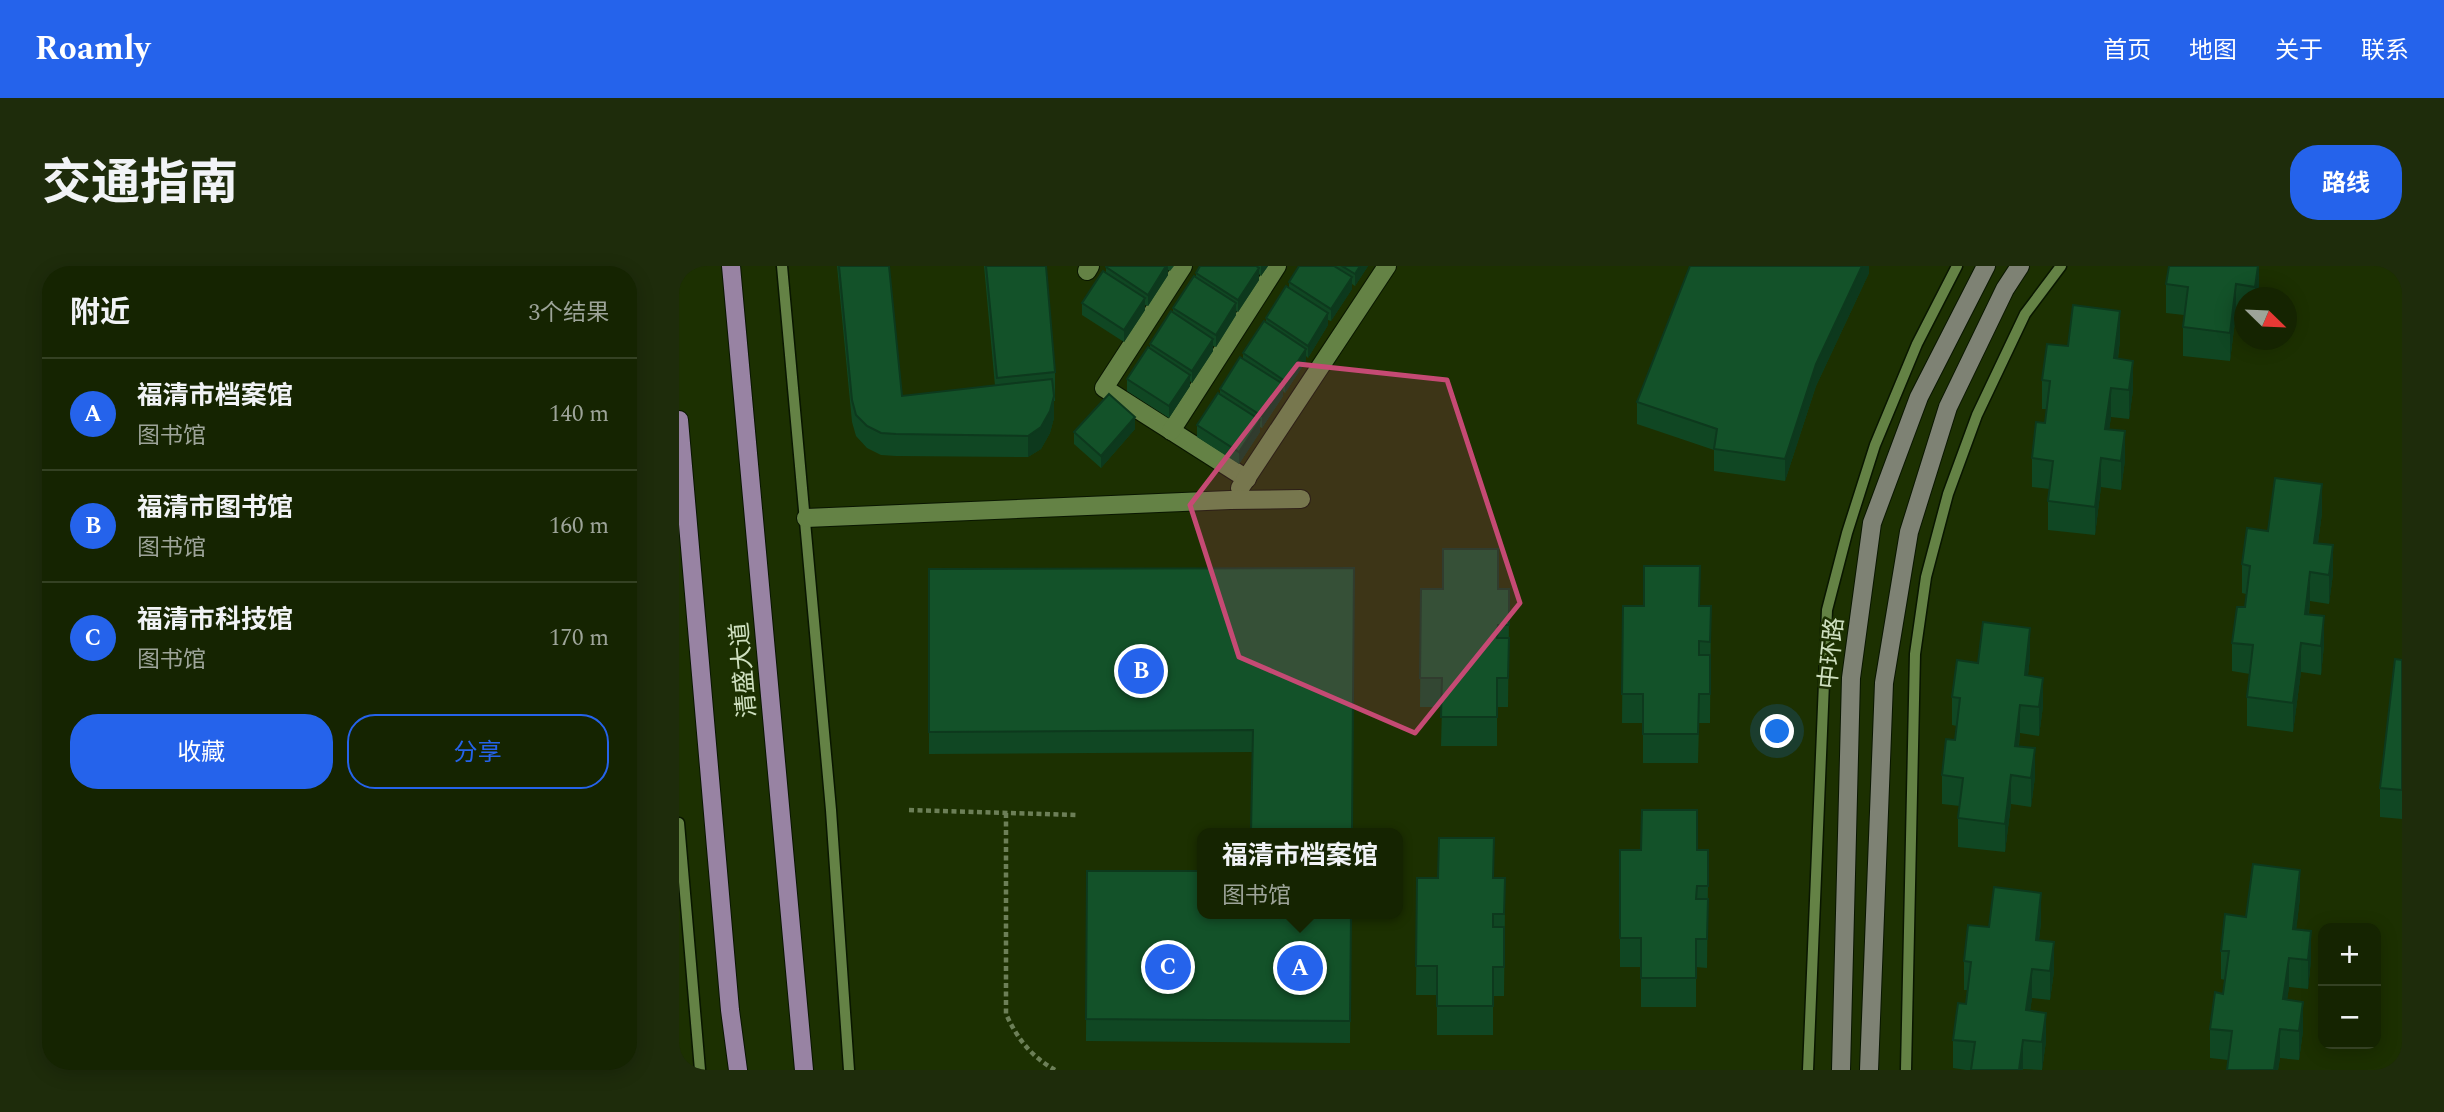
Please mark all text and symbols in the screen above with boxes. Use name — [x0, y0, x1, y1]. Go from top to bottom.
text: Roamly — [35, 24, 150, 74]
text: 首页 — [2103, 33, 2151, 69]
text: 地图 — [2189, 33, 2237, 69]
text: 关于 — [2275, 33, 2323, 69]
text: 联系 — [2361, 33, 2409, 69]
button: 路线 — [2290, 145, 2402, 220]
text: 交通指南 — [42, 147, 238, 222]
north arrow — [2234, 287, 2297, 350]
text: 附近 — [70, 290, 130, 336]
text: 3个结果 — [529, 296, 609, 331]
text: 福清市档案馆 — [137, 376, 293, 416]
text: A — [84, 397, 102, 432]
text: 140 m — [549, 397, 609, 432]
text: 图书馆 — [137, 419, 206, 454]
text: 福清市图书馆 — [137, 488, 293, 528]
text: B — [85, 509, 101, 544]
text: 160 m — [549, 509, 609, 544]
text: 图书馆 — [137, 531, 206, 566]
text: 福清市科技馆 — [137, 600, 293, 640]
street label: 中环路 — [1810, 615, 1854, 691]
text: C — [85, 621, 101, 656]
text: 170 m — [549, 621, 609, 656]
street label: 清盛大道 — [722, 621, 766, 719]
text: 图书馆 — [137, 643, 206, 678]
pin: B — [1118, 645, 1164, 697]
button: 收藏 — [70, 714, 333, 789]
button: 分享 — [347, 714, 609, 789]
your location — [1760, 714, 1794, 748]
popup — [1197, 828, 1403, 919]
text: 福清市档案馆 — [1222, 836, 1378, 876]
text: 图书馆 — [1222, 879, 1291, 914]
map controls — [2318, 923, 2381, 1049]
button: + — [2318, 923, 2381, 986]
pin: C — [1145, 941, 1191, 993]
pin: A — [1277, 942, 1323, 994]
button: − — [2318, 986, 2381, 1049]

